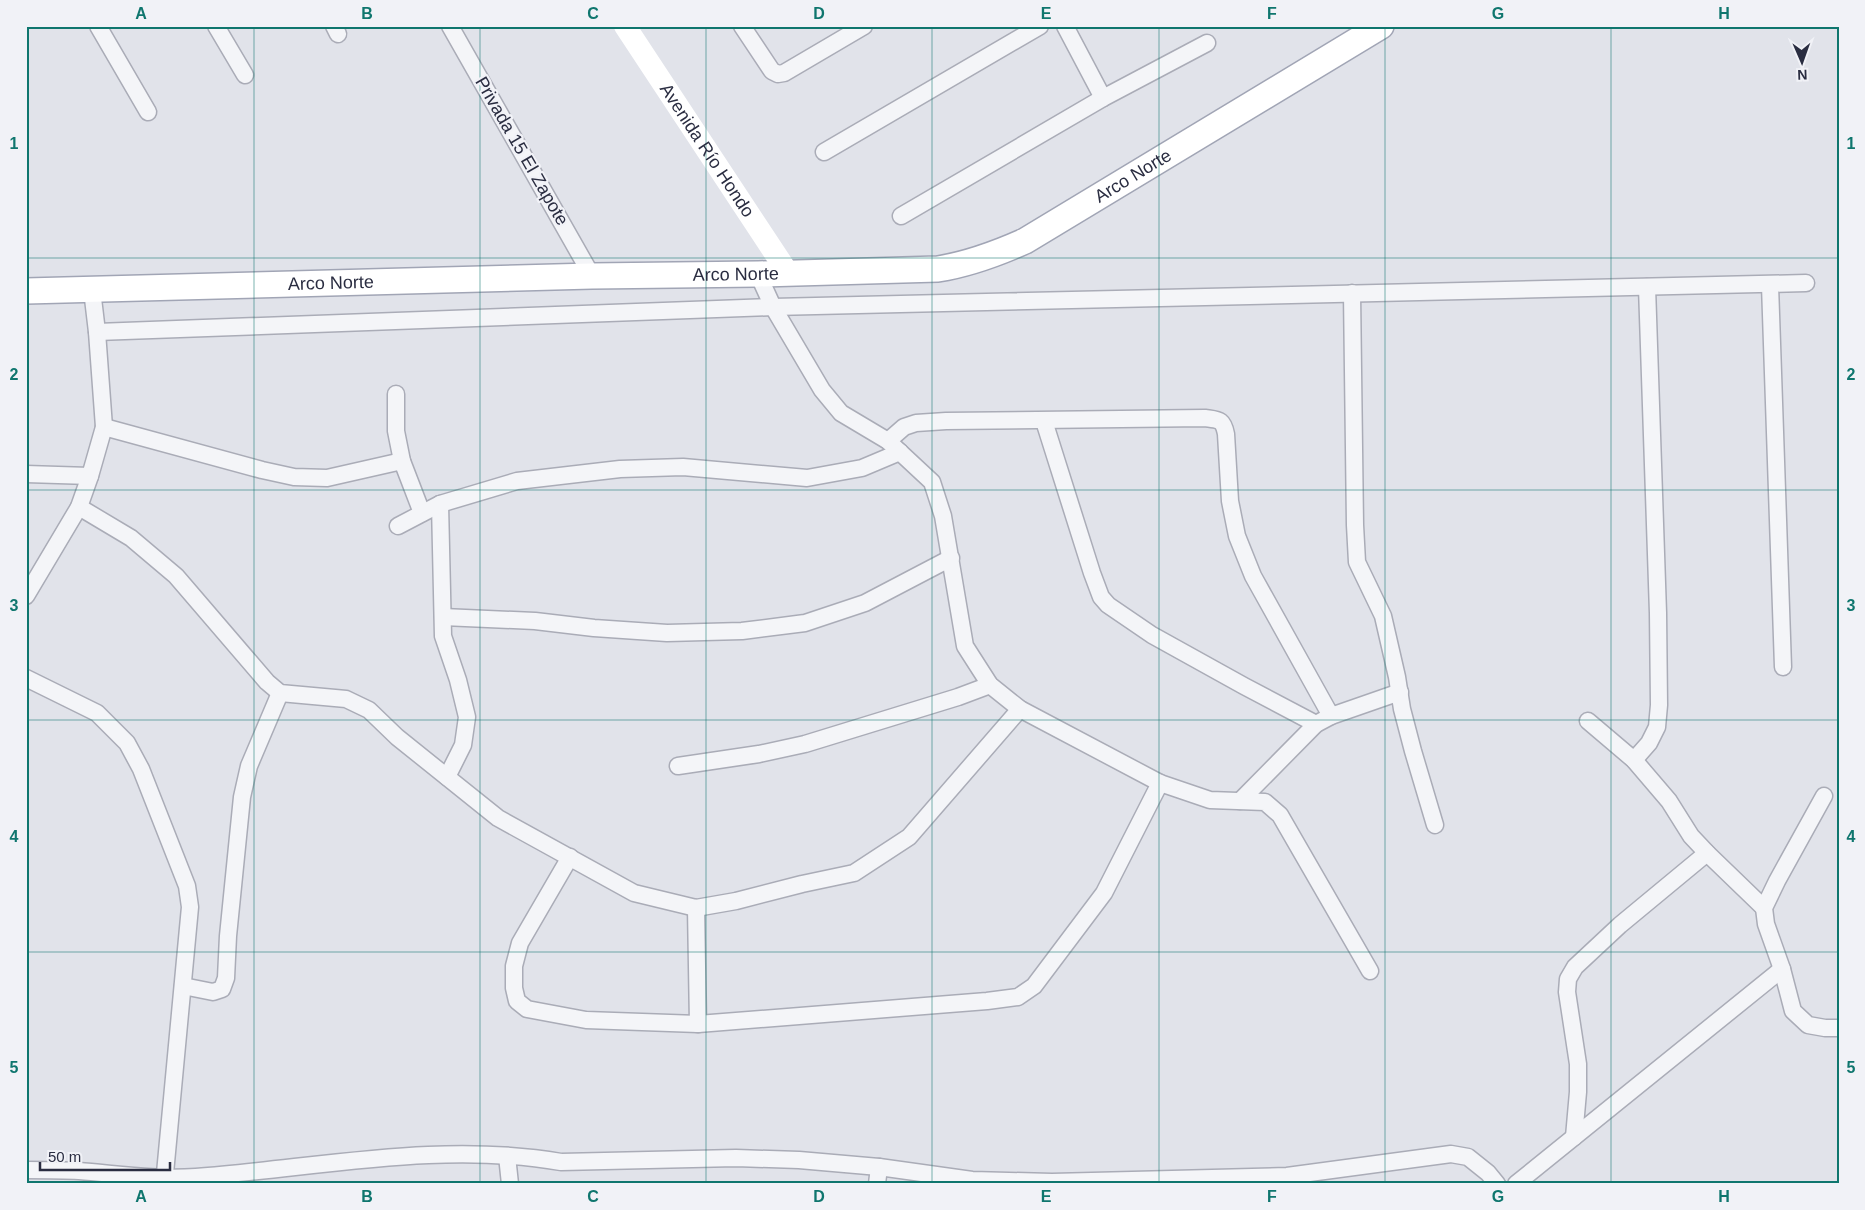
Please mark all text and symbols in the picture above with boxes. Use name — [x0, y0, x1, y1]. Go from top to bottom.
text: A — [135, 5, 147, 22]
text: B — [361, 5, 373, 22]
text: C — [587, 5, 599, 22]
text: D — [813, 5, 825, 22]
text: E — [1041, 5, 1052, 22]
text: F — [1267, 5, 1277, 22]
text: G — [1492, 5, 1504, 22]
text: H — [1718, 5, 1730, 22]
north arrow — [1778, 38, 1828, 88]
text: N — [1797, 67, 1808, 83]
street label: Privada 15 El Zapote — [471, 73, 573, 229]
street label: Avenida Río Hondo — [656, 80, 758, 221]
text: 1 — [10, 135, 19, 152]
text: 1 — [1847, 135, 1856, 152]
street label: Arco Norte — [1091, 145, 1175, 207]
street label: Arco Norte — [693, 263, 779, 285]
street label: Arco Norte — [288, 272, 374, 294]
text: 2 — [10, 366, 19, 383]
text: 2 — [1847, 366, 1856, 383]
text: 3 — [10, 597, 19, 614]
text: 3 — [1847, 597, 1856, 614]
text: 4 — [10, 828, 19, 845]
text: 4 — [1847, 828, 1856, 845]
text: 5 — [10, 1059, 19, 1076]
text: 5 — [1847, 1059, 1856, 1076]
scale bar — [40, 1140, 170, 1172]
text: 50 m — [48, 1148, 81, 1165]
text: A — [135, 1188, 147, 1205]
text: B — [361, 1188, 373, 1205]
text: C — [587, 1188, 599, 1205]
text: D — [813, 1188, 825, 1205]
text: E — [1041, 1188, 1052, 1205]
text: F — [1267, 1188, 1277, 1205]
text: G — [1492, 1188, 1504, 1205]
text: H — [1718, 1188, 1730, 1205]

